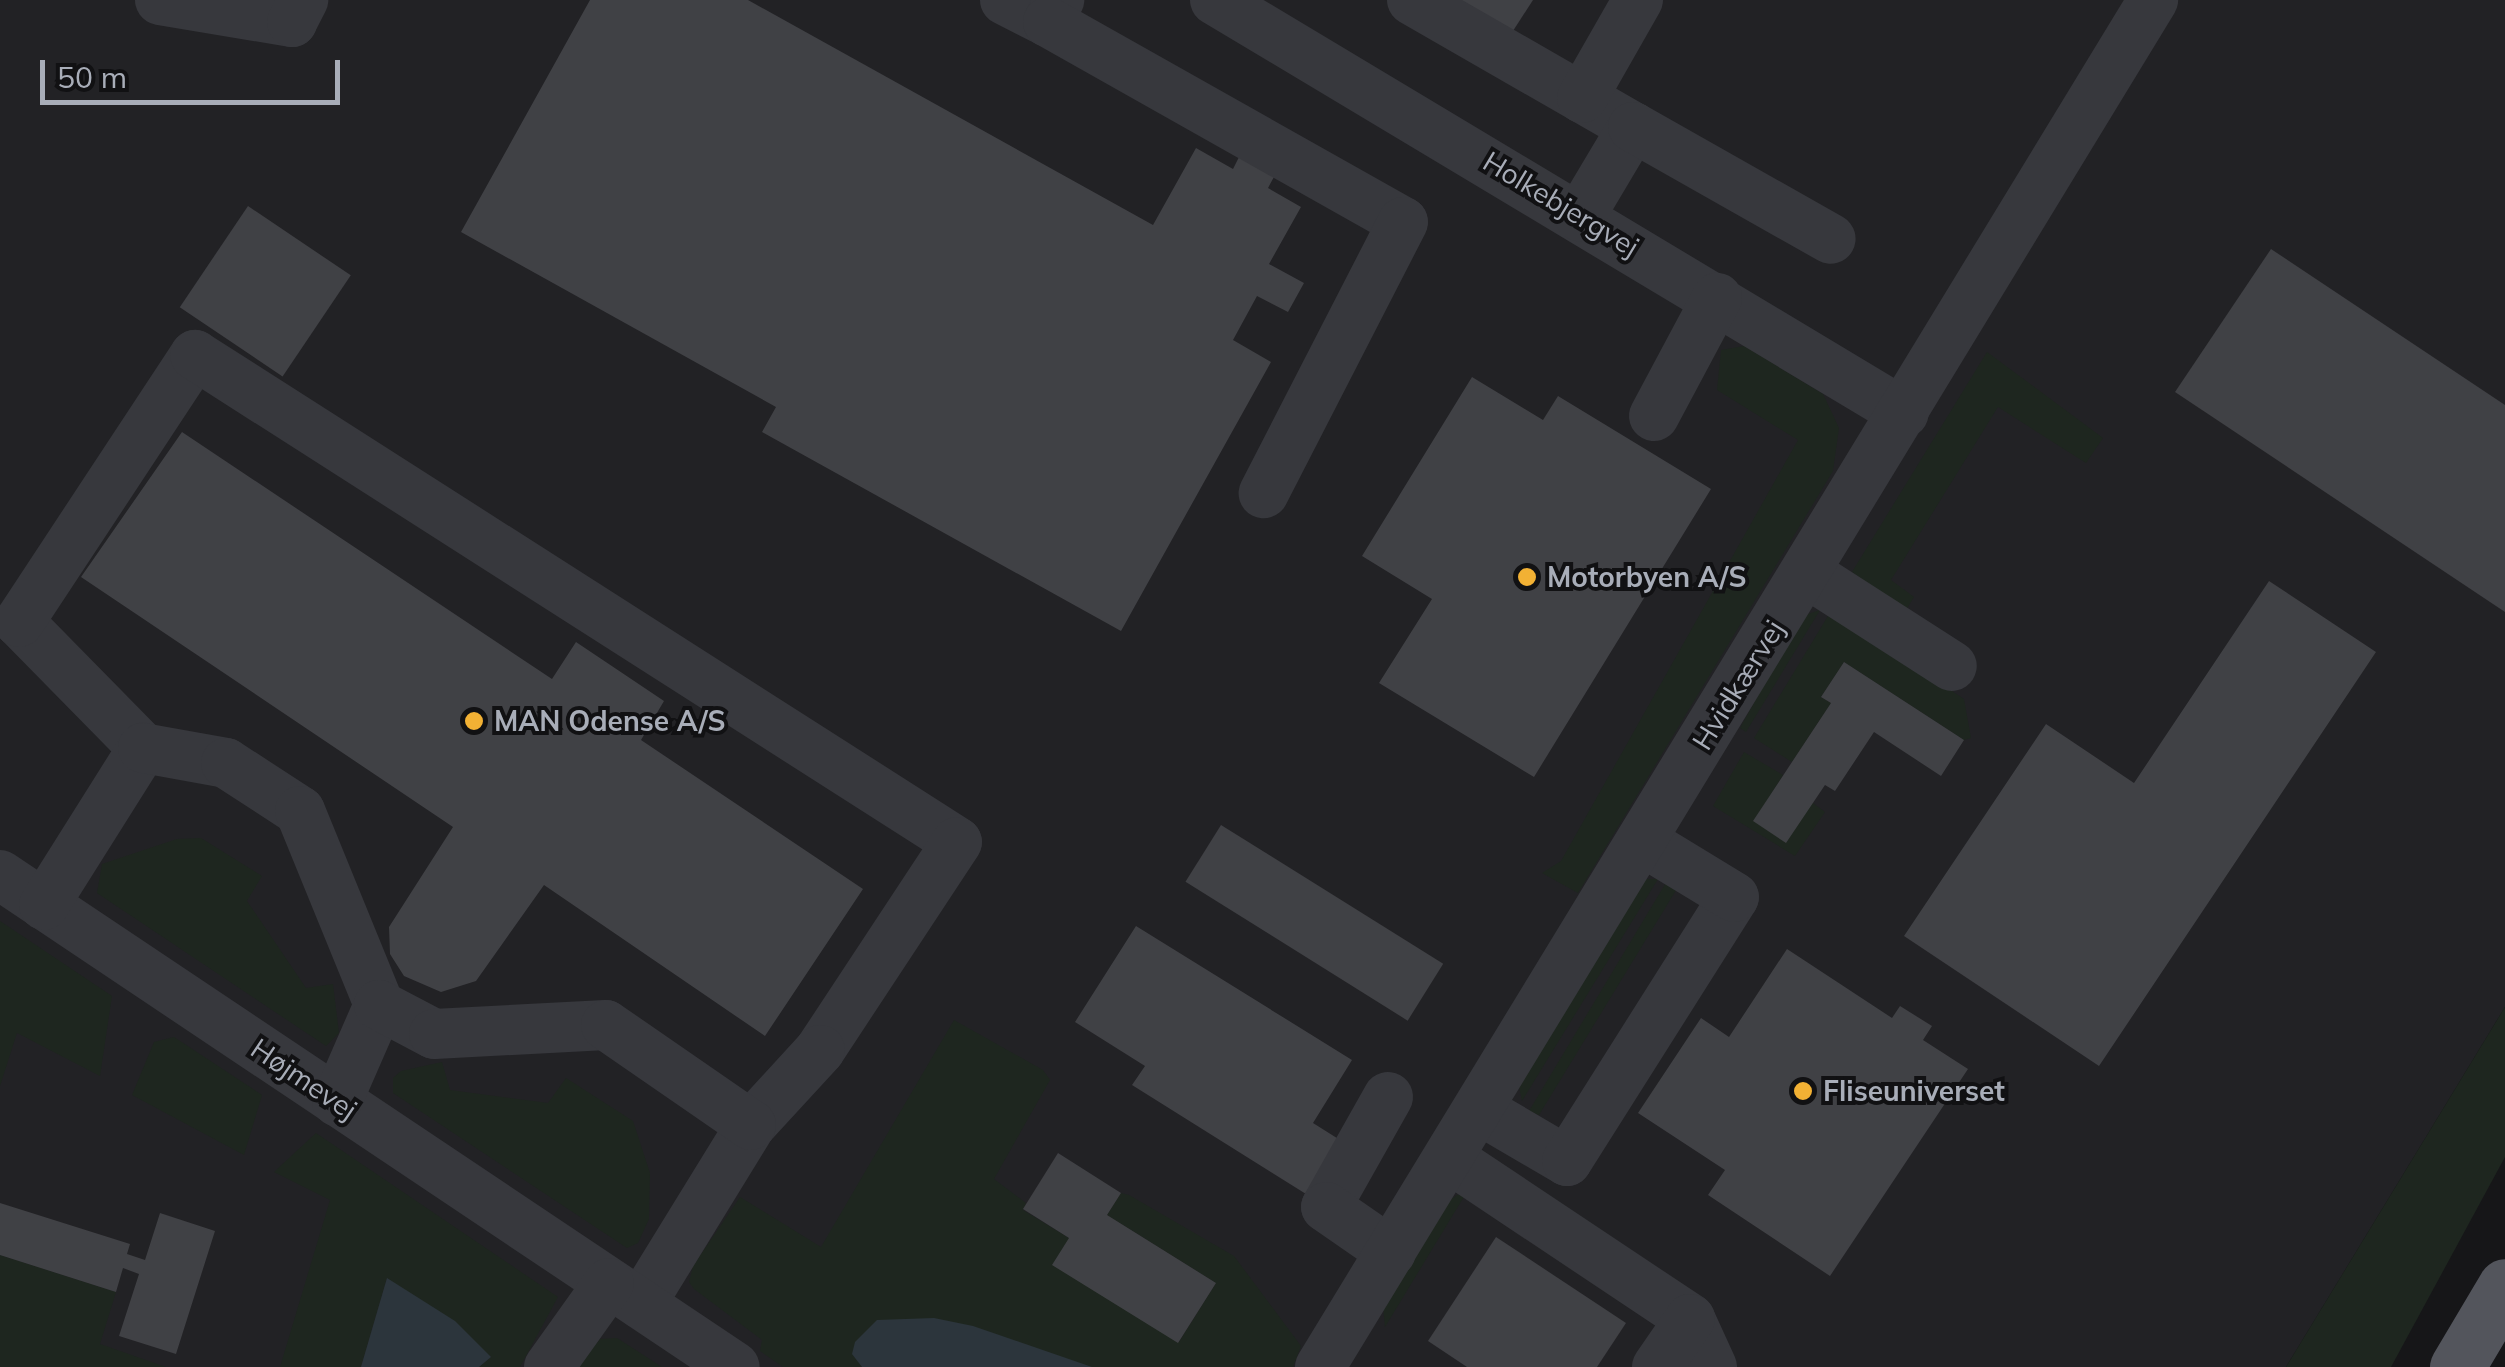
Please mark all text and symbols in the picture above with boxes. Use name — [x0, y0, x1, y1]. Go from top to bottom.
scale bar — [45, 40, 345, 102]
text: 50 m — [57, 58, 127, 96]
street label: Holkebjergvej — [1477, 144, 1645, 264]
place label: Motorbyen A/S — [1547, 560, 1746, 594]
marker: Motorbyen A/S — [1516, 566, 1538, 588]
street label: Hvidkærvej — [1685, 614, 1791, 756]
place label: MAN Odense A/S — [494, 704, 726, 738]
marker: MAN Odense A/S — [463, 710, 485, 732]
street label: Højmevej — [245, 1031, 363, 1127]
place label: Fliseuniverset — [1823, 1074, 2005, 1108]
marker: Fliseuniverset — [1792, 1080, 1814, 1102]

